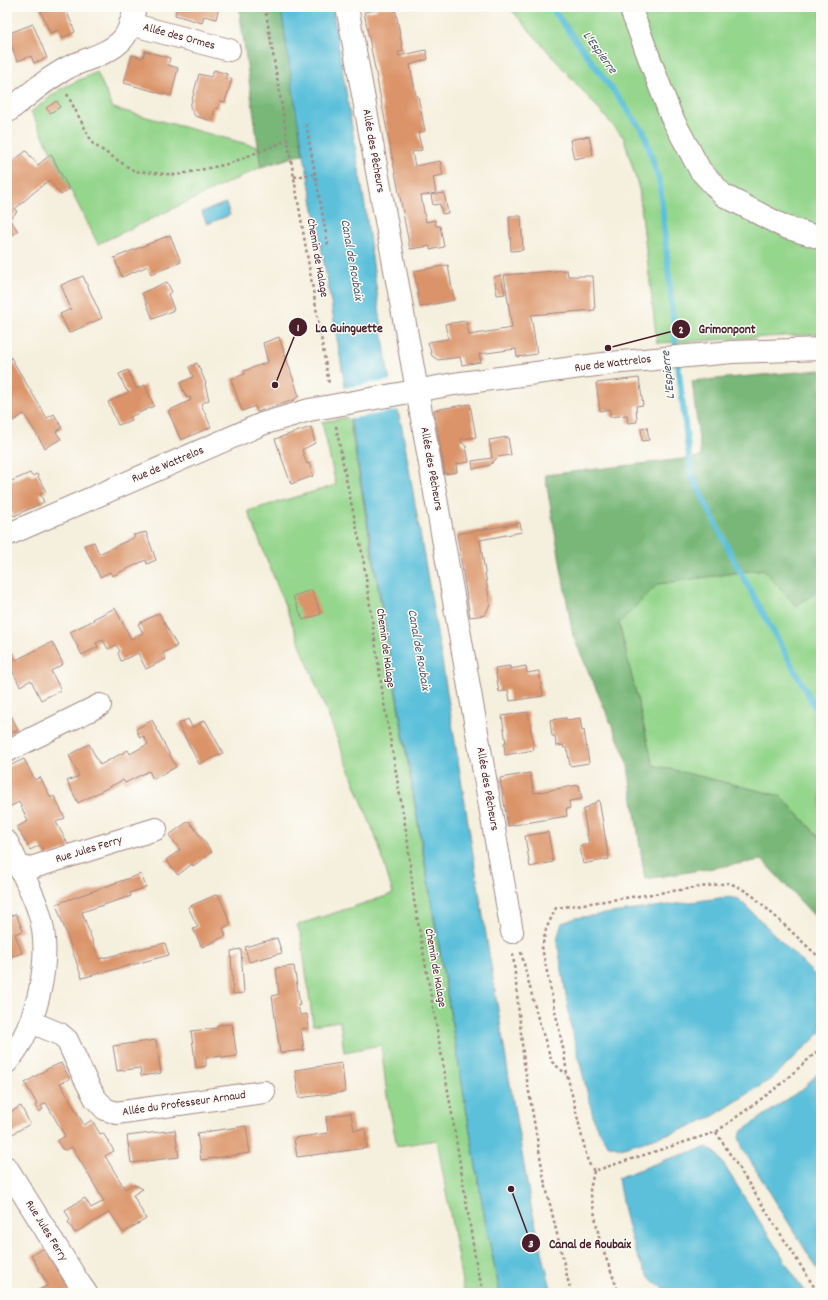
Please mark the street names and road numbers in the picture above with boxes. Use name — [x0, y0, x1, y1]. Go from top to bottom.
street label: Allée des Ormes — [141, 19, 217, 55]
street label: Allée des Pêcheurs — [357, 108, 389, 194]
street label: Chemin de Halage — [302, 217, 332, 299]
street label: Rue de Wattrelos — [574, 351, 652, 377]
street label: Allée des Pêcheurs — [415, 426, 447, 512]
street label: Rue de Wattrelos — [129, 442, 207, 488]
street label: Chemin de Halage — [371, 607, 399, 689]
street label: Allée des Pêcheurs — [471, 746, 503, 832]
street label: Rue Jules Ferry — [54, 831, 126, 868]
street label: Chemin de Halage — [420, 927, 450, 1009]
street label: Allée du Professeur Arnaud — [121, 1087, 247, 1121]
street label: Rue Jules Ferry — [21, 1197, 72, 1266]

